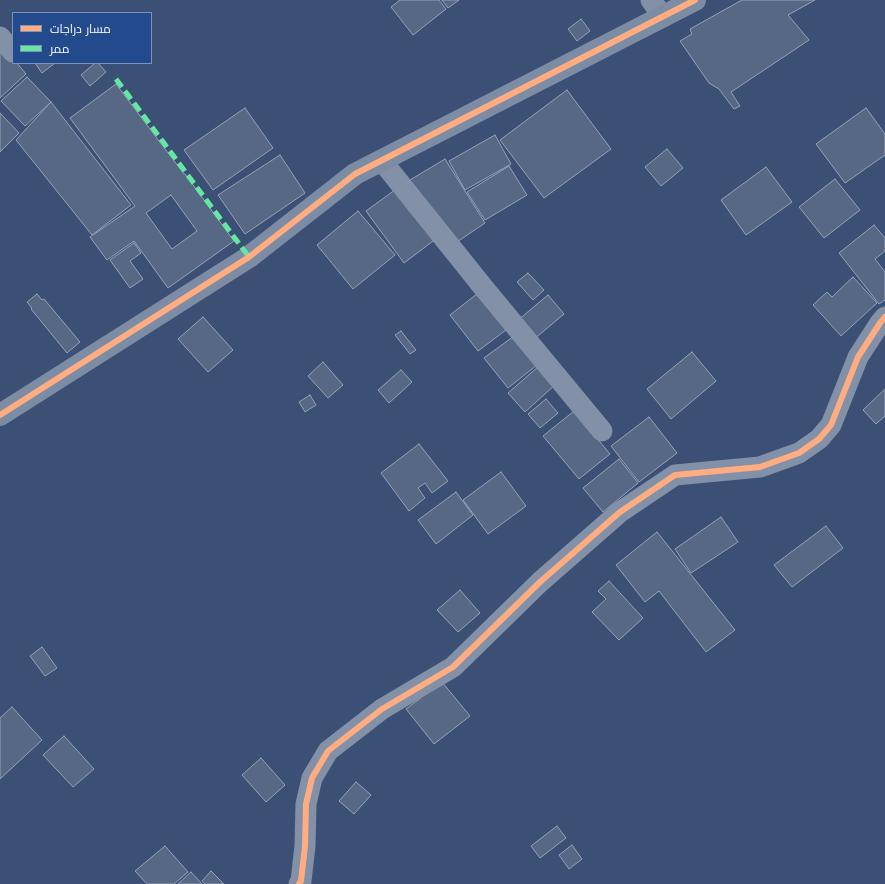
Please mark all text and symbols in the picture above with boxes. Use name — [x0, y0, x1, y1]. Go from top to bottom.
legend — [12, 12, 152, 64]
text: مسار دراجات — [50, 22, 111, 36]
text: ممر — [50, 42, 69, 56]

